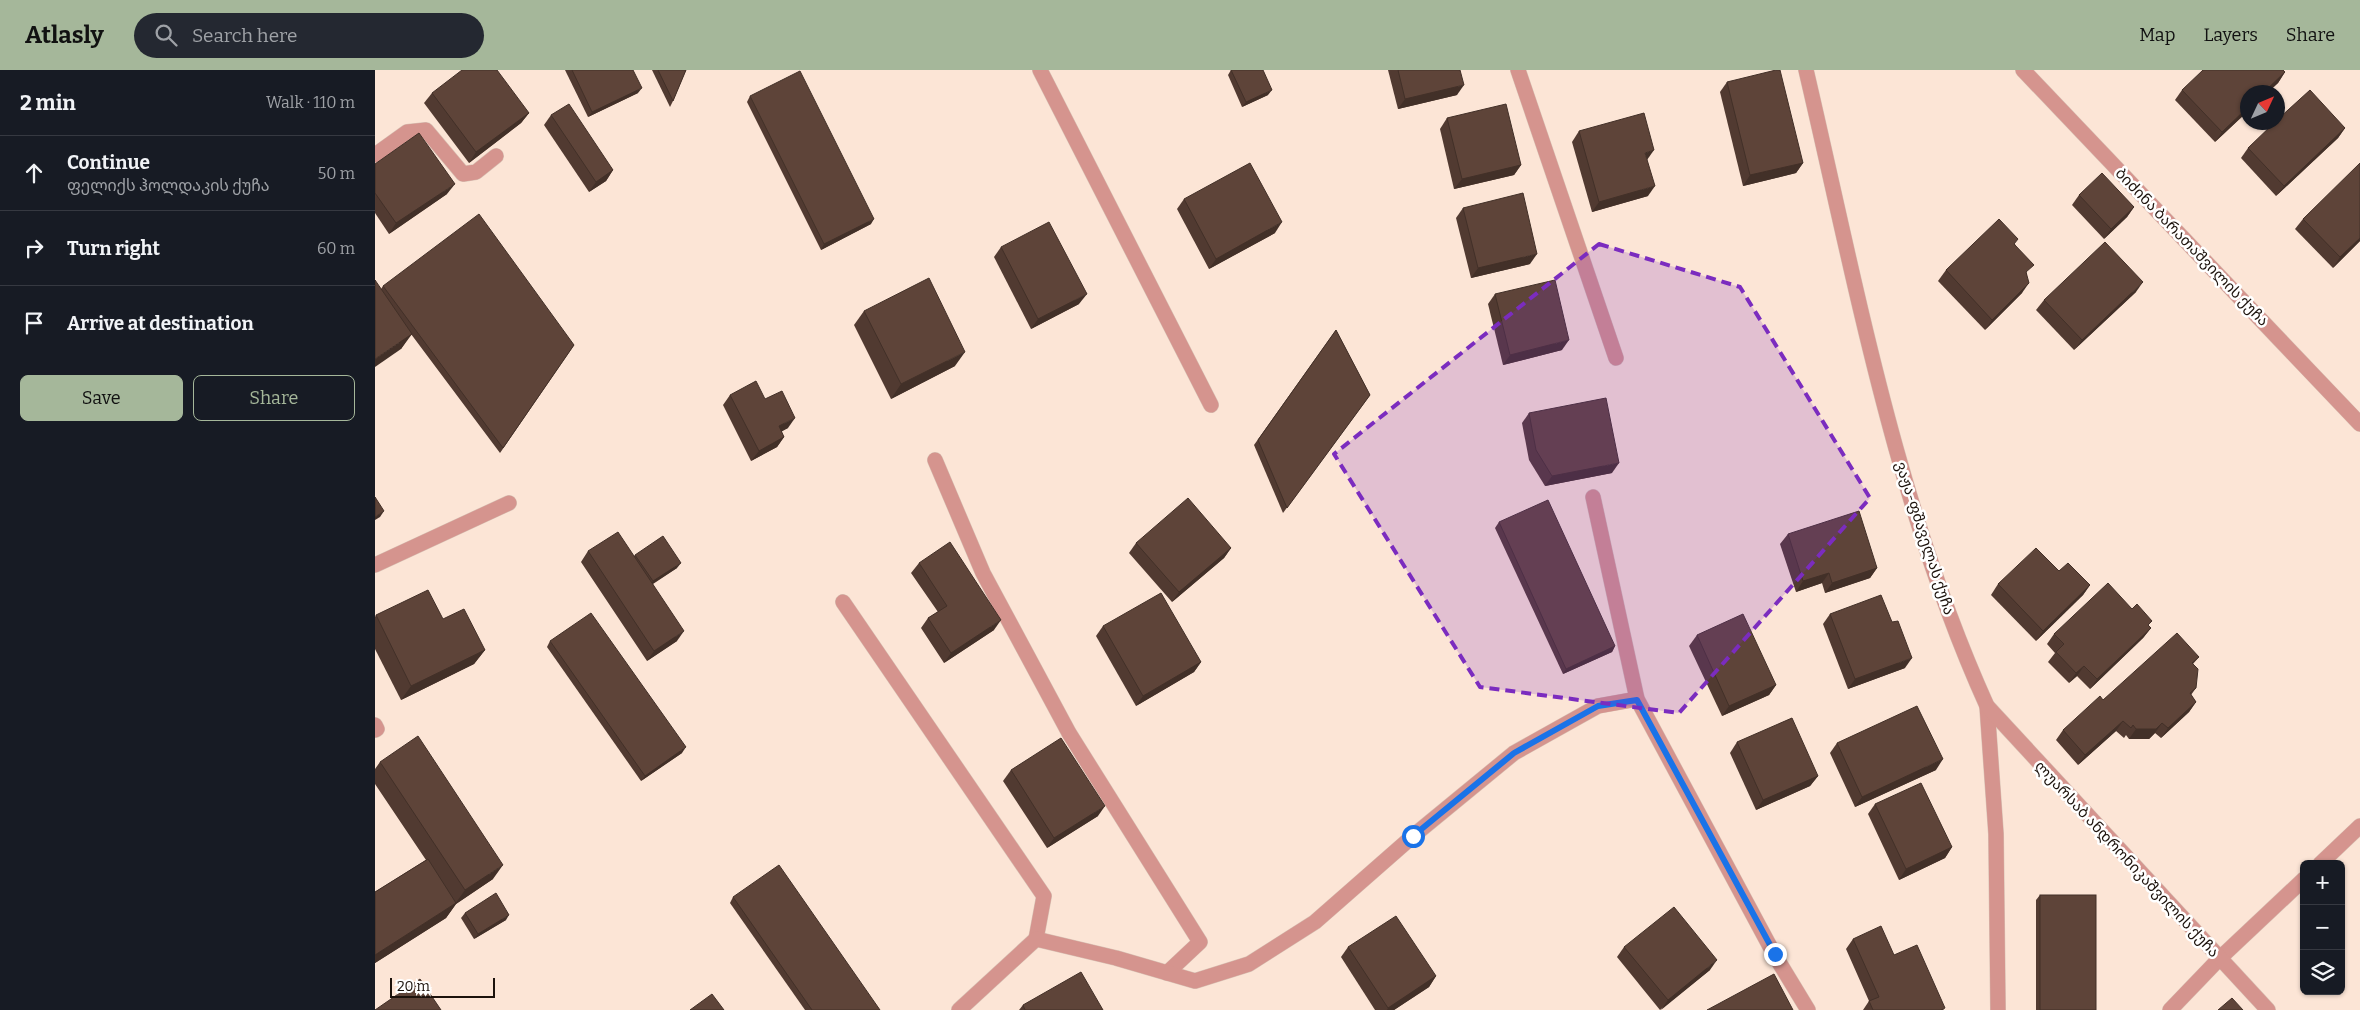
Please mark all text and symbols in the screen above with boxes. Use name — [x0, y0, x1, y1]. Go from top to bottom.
search box — [134, 13, 484, 58]
text: Atlasly — [25, 21, 104, 49]
icon: search — [152, 21, 180, 49]
text: Search here — [192, 24, 297, 47]
text: Map — [2139, 24, 2175, 46]
text: Layers — [2203, 24, 2258, 46]
text: Share — [2286, 24, 2335, 46]
north arrow — [2240, 85, 2285, 130]
text: 2 min — [20, 90, 76, 116]
text: Walk · 110 m — [266, 93, 355, 112]
text: Continue — [67, 151, 150, 174]
icon: ahead — [20, 159, 48, 187]
text: 50 m — [318, 164, 355, 183]
street label: ბიძინა ბარათაშვილის ქუჩა — [2112, 164, 2272, 330]
text: ფელიქს ჰოლდაკის ქუჩა — [67, 176, 270, 195]
icon: right — [20, 234, 48, 262]
text: Turn right — [67, 237, 160, 260]
text: 60 m — [317, 239, 355, 258]
icon: arrive — [20, 309, 48, 337]
text: Arrive at destination — [67, 312, 254, 335]
button: Save — [20, 375, 183, 421]
button: Share — [193, 375, 355, 421]
street label: ვაჟა-ფშაველას ქუჩა — [1892, 459, 1958, 617]
street label: ლუარსაბ ანდრონიკაშვილის ქუჩა — [2031, 757, 2223, 961]
route start — [1402, 825, 1425, 848]
map controls — [2300, 860, 2345, 995]
button: + — [2300, 860, 2345, 905]
button: − — [2300, 905, 2345, 950]
route end — [1764, 943, 1787, 966]
button: layers — [2300, 950, 2345, 995]
scale bar — [390, 975, 495, 998]
text: 20 m — [397, 978, 430, 995]

